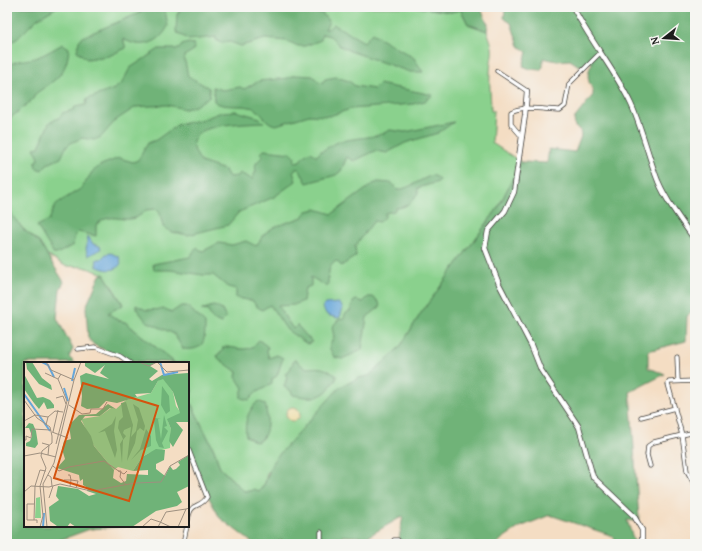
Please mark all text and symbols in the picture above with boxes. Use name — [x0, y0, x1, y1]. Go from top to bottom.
north arrow — [644, 18, 684, 58]
text: N — [646, 34, 663, 47]
inset map — [24, 362, 189, 527]

